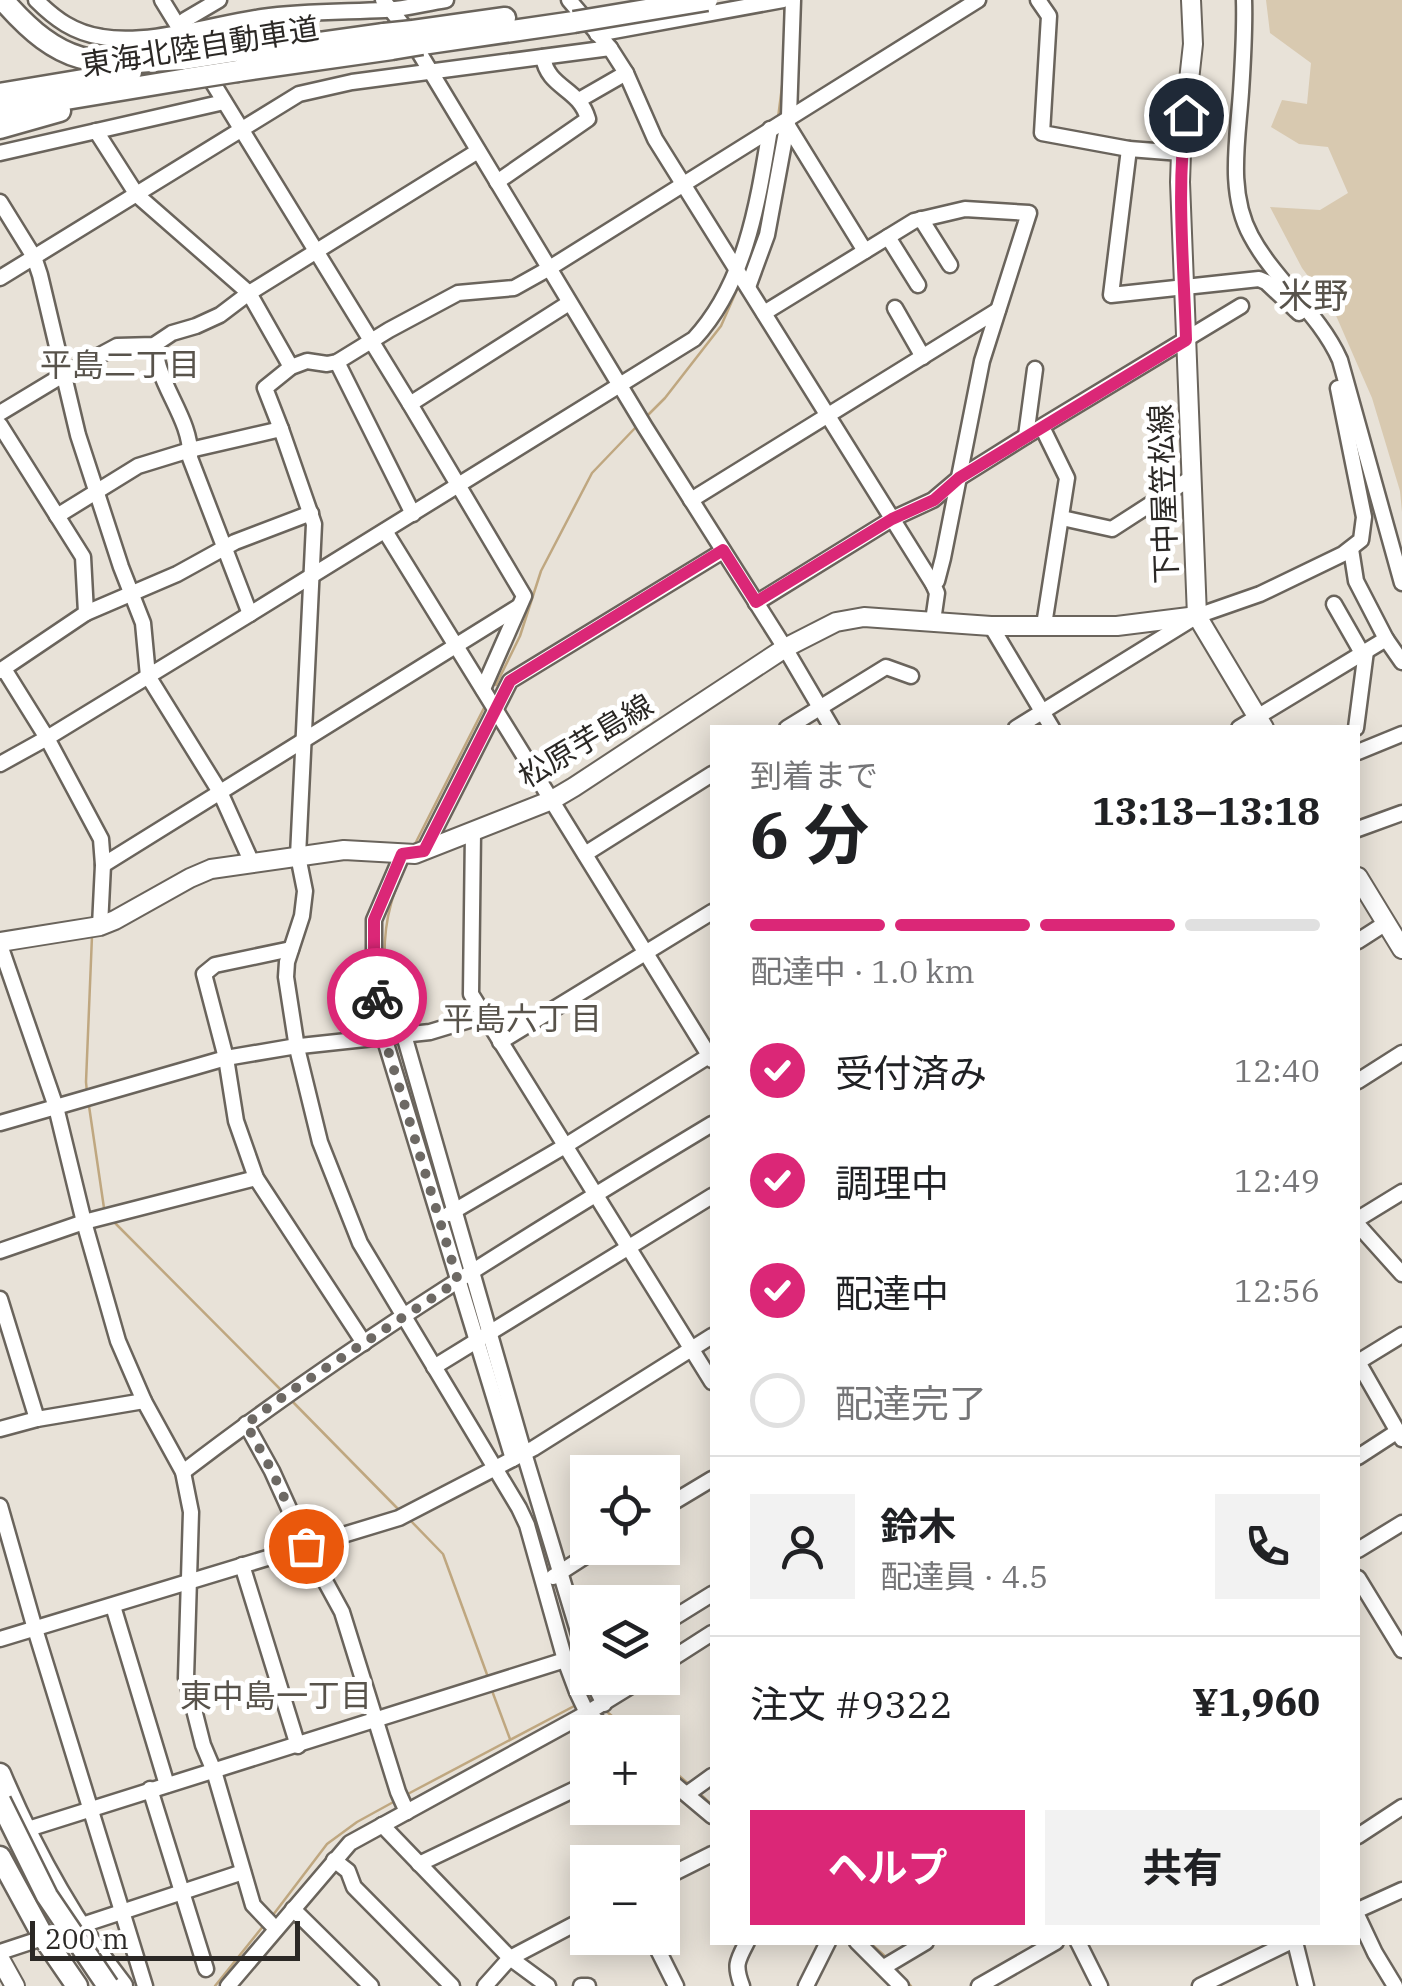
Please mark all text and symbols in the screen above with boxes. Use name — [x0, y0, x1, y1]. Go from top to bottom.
street label: 東海北陸自動車道 — [78, 7, 321, 84]
pin — [1144, 73, 1229, 158]
icon: home — [1159, 88, 1214, 143]
district label: 米野 — [1278, 272, 1348, 318]
district label: 平島二丁目 — [40, 343, 200, 385]
street label: 下中屋笠松線 — [1140, 403, 1185, 585]
street label: 松原芋島線 — [511, 684, 660, 795]
text: 到着まで — [750, 754, 878, 796]
text: 13:13–13:18 — [1092, 786, 1320, 835]
text: 6 分 — [750, 791, 869, 876]
courier — [327, 948, 427, 1048]
text: 配達中 · 1.0 km — [750, 950, 975, 992]
icon: bike — [350, 971, 405, 1026]
district label: 平島六丁目 — [442, 997, 602, 1039]
icon: check — [750, 1043, 805, 1098]
text: 受付済み — [835, 1048, 987, 1097]
text: 12:40 — [1234, 1049, 1320, 1091]
icon: check — [750, 1153, 805, 1208]
text: 調理中 — [835, 1158, 949, 1207]
text: 12:49 — [1234, 1159, 1320, 1201]
icon: check — [750, 1263, 805, 1318]
text: 配達中 — [835, 1268, 949, 1317]
text: 12:56 — [1234, 1269, 1320, 1311]
text: 配達完了 — [835, 1378, 987, 1427]
map controls — [570, 1455, 680, 1955]
button: locate — [570, 1455, 680, 1565]
button: person — [750, 1494, 855, 1599]
button: phone — [1215, 1494, 1320, 1599]
text: 鈴木 — [880, 1501, 956, 1550]
pin — [264, 1504, 349, 1589]
icon: bag — [279, 1519, 334, 1574]
text: 配達員 · 4.5 — [880, 1555, 1048, 1597]
button: layers — [570, 1585, 680, 1695]
district label: 東中島一丁目 — [180, 1674, 372, 1716]
text: ¥1,960 — [1192, 1677, 1320, 1726]
text: 注文 #9322 — [750, 1679, 952, 1728]
button: + — [570, 1715, 680, 1825]
button: ヘルプ — [750, 1810, 1025, 1925]
button: 共有 — [1045, 1810, 1320, 1925]
button: − — [570, 1845, 680, 1955]
scale bar — [30, 1916, 300, 1960]
text: 200 m — [45, 1920, 129, 1957]

